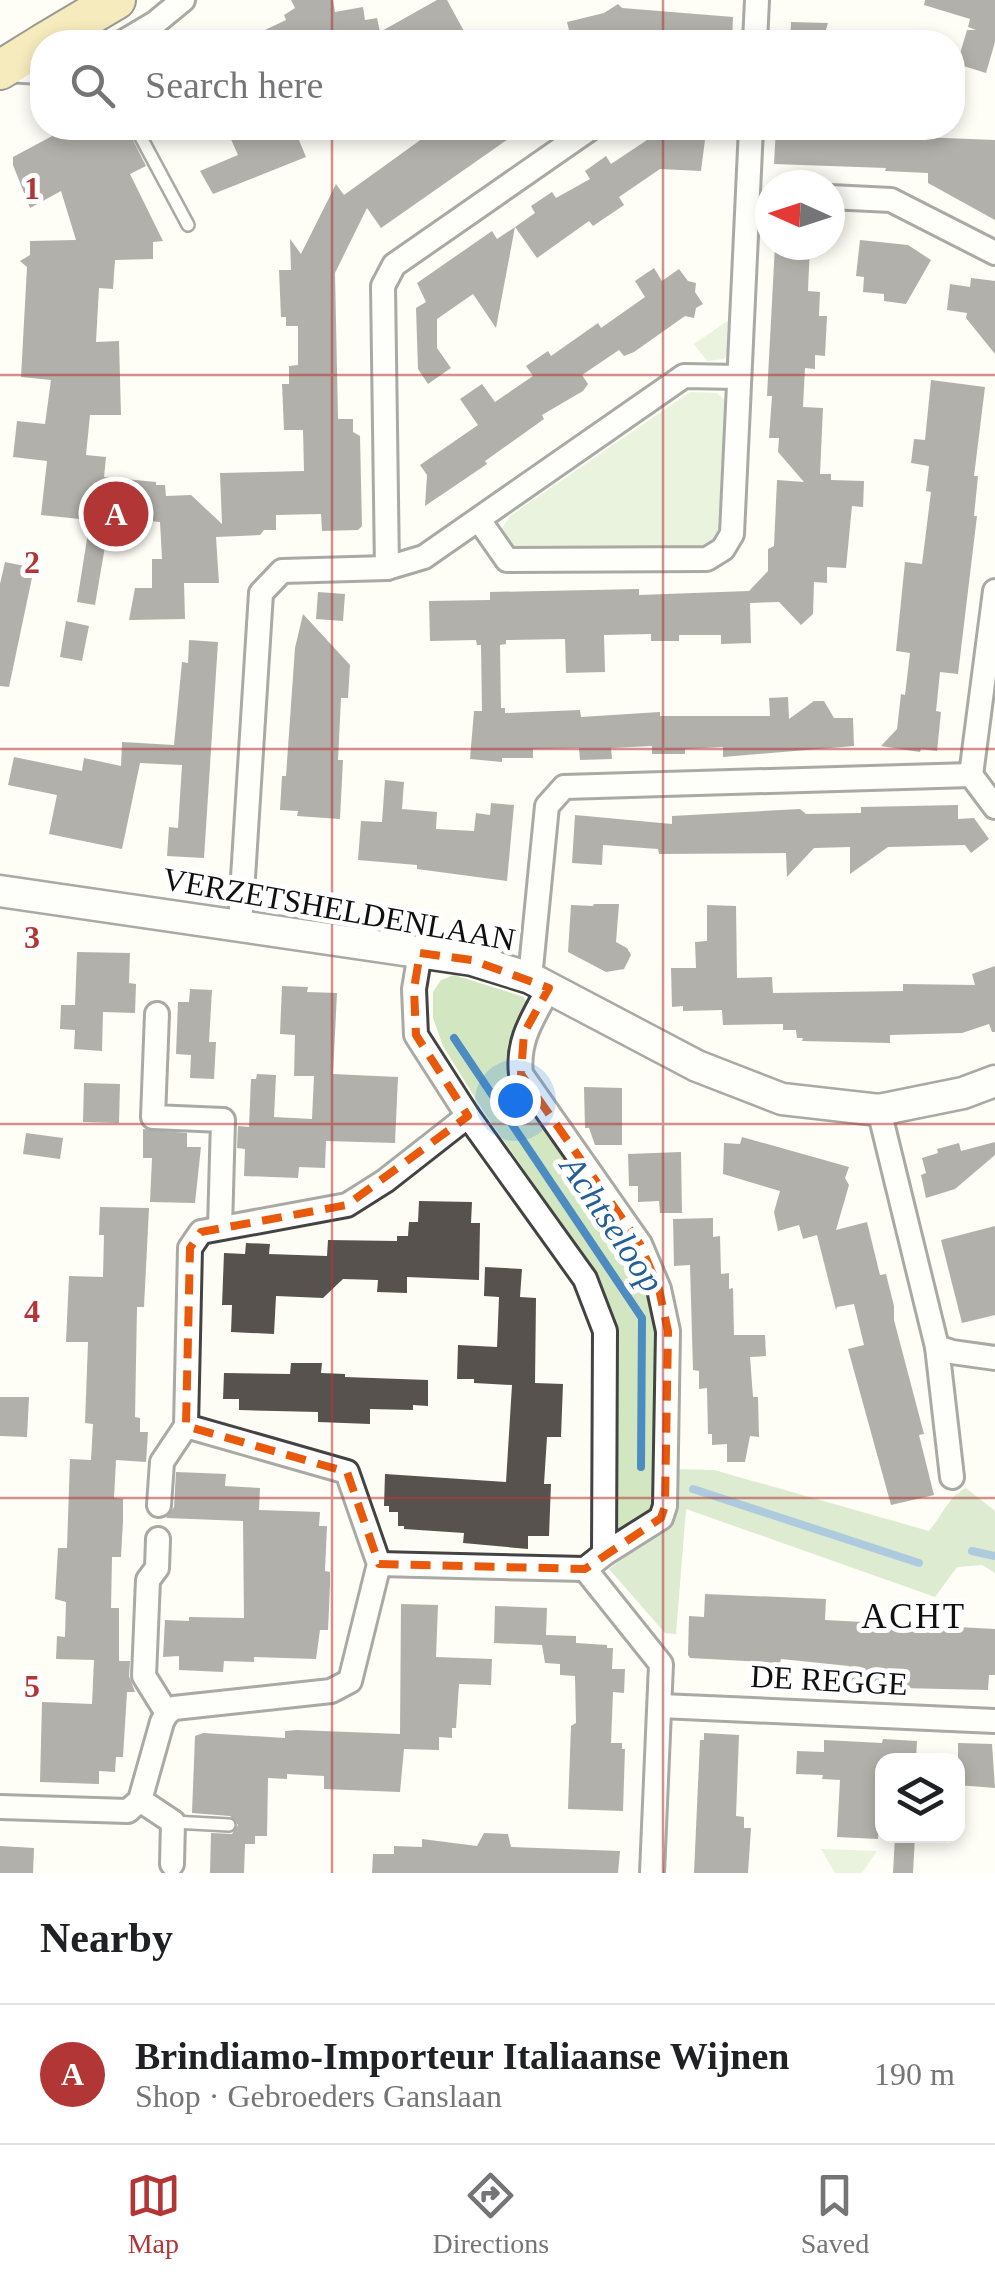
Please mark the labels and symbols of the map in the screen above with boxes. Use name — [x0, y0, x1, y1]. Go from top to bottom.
text: 1 — [24, 170, 40, 206]
north arrow — [755, 170, 845, 260]
pin: A — [84, 476, 148, 552]
text: 2 — [24, 544, 40, 580]
street label: VERZETSHELDENLAAN — [160, 860, 518, 958]
text: 3 — [24, 919, 40, 955]
your location — [490, 1075, 541, 1126]
water label: Achtseloop — [551, 1147, 672, 1299]
text: 4 — [24, 1293, 40, 1329]
district label: ACHT — [861, 1597, 967, 1636]
street label: DE REGGE — [750, 1658, 908, 1702]
text: 5 — [24, 1668, 40, 1704]

